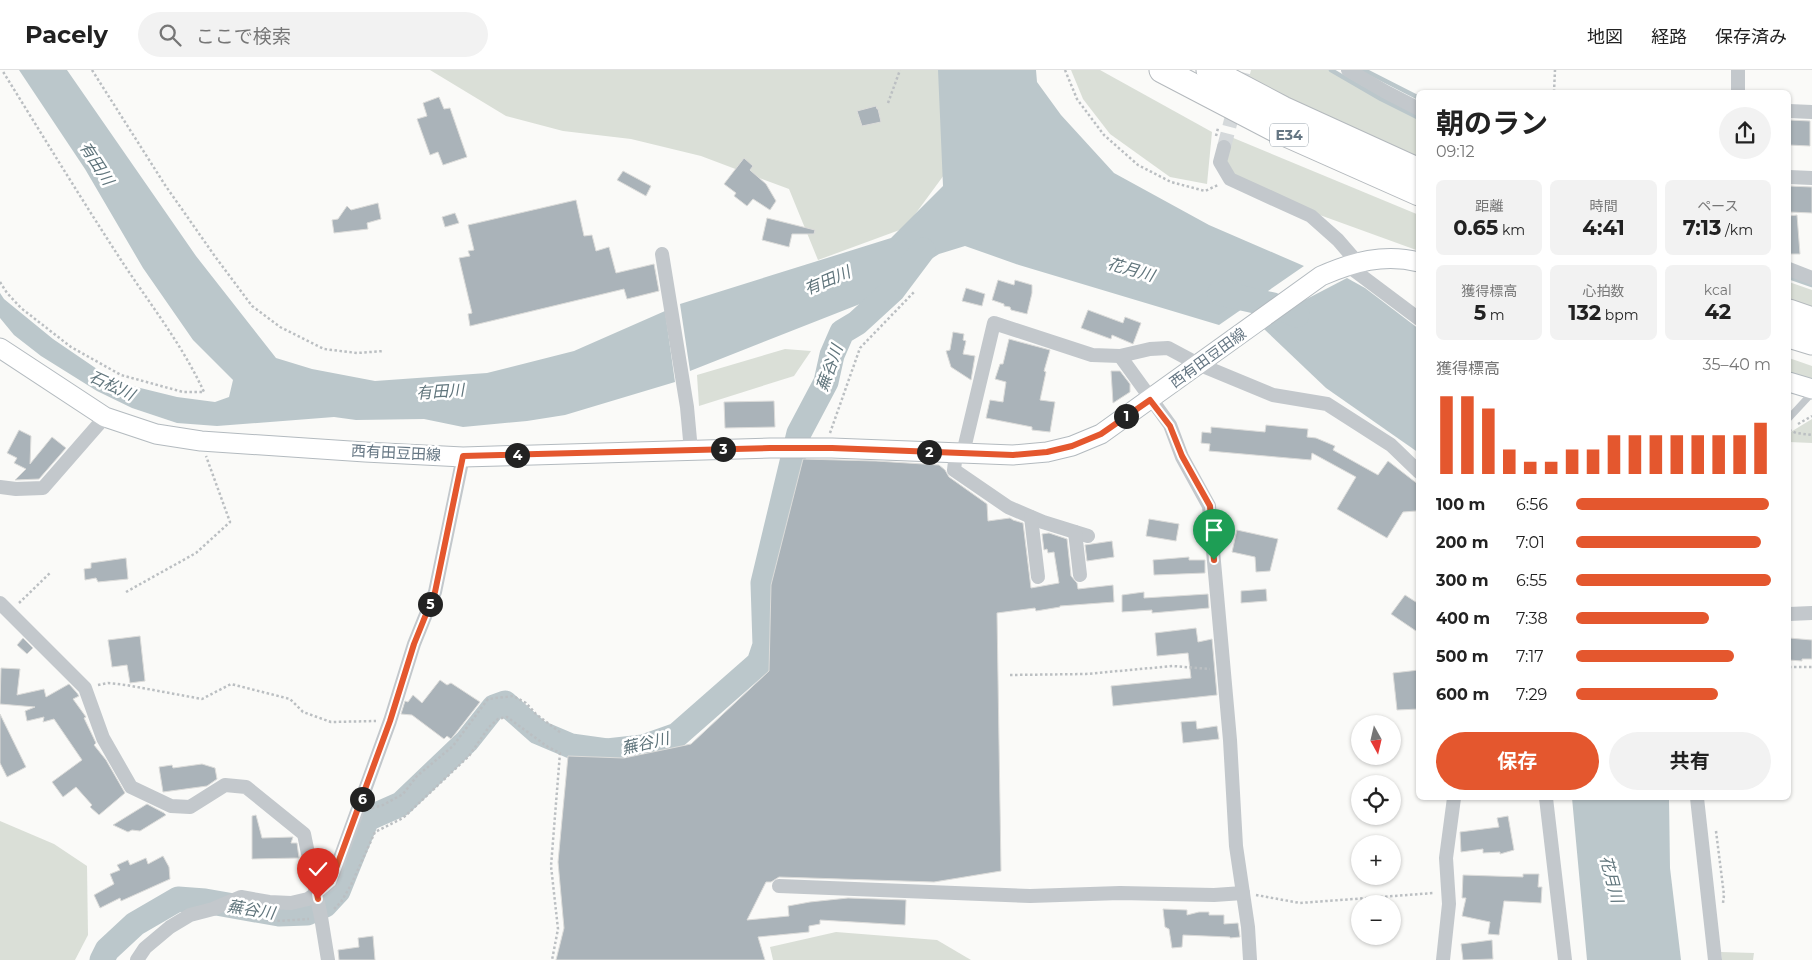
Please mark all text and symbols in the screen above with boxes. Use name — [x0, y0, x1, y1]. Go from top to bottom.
search box — [138, 12, 488, 57]
text: Pacely — [25, 20, 108, 49]
icon: search — [156, 21, 184, 49]
text: ここで検索 — [196, 25, 291, 48]
text: 地図 — [1587, 26, 1623, 48]
text: 経路 — [1651, 26, 1687, 48]
text: 保存済み — [1715, 26, 1787, 48]
text: 朝のラン — [1436, 106, 1548, 140]
button: share — [1719, 107, 1771, 159]
road number: E34 — [1270, 124, 1308, 146]
water label: 有田川 — [76, 138, 119, 190]
text: 09:12 — [1436, 142, 1475, 161]
text: 距離 — [1475, 197, 1503, 215]
text: 時間 — [1589, 197, 1617, 215]
text: ペース — [1697, 197, 1738, 215]
text: 0.65 — [1453, 215, 1498, 240]
text: 4:41 — [1582, 215, 1625, 240]
text: 7:13 — [1683, 215, 1721, 240]
text: km — [1498, 221, 1525, 239]
text: /km — [1721, 221, 1753, 239]
water label: 花月川 — [1105, 254, 1158, 286]
water label: 有田川 — [801, 262, 855, 299]
text: kcal — [1704, 281, 1732, 299]
text: 獲得標高 — [1461, 282, 1517, 300]
text: 心拍数 — [1582, 282, 1624, 300]
text: 42 — [1704, 299, 1731, 324]
text: 5 — [1474, 300, 1486, 325]
text: 132 — [1568, 300, 1601, 325]
text: m — [1486, 306, 1505, 324]
text: bpm — [1601, 306, 1639, 324]
street label: 西有田豆田線 — [1166, 323, 1250, 392]
water label: 蕪谷川 — [812, 340, 847, 394]
text: 35–40 m — [1703, 355, 1771, 374]
text: 獲得標高 — [1436, 359, 1500, 378]
water label: 石松川 — [86, 367, 139, 405]
water label: 有田川 — [415, 380, 467, 403]
pin: 1 — [1114, 404, 1138, 428]
text: 1 — [1124, 407, 1129, 425]
pin: 3 — [710, 436, 736, 462]
text: 3 — [719, 440, 728, 458]
pin: 2 — [916, 440, 942, 464]
street label: 西有田豆田線 — [351, 441, 441, 464]
pin: 4 — [504, 442, 530, 468]
text: 2 — [925, 443, 934, 461]
text: 4 — [513, 446, 522, 464]
text: 100 m — [1436, 495, 1485, 514]
text: 6:56 — [1516, 495, 1548, 514]
pin — [1193, 509, 1235, 560]
icon: arrive — [1200, 516, 1228, 544]
text: 200 m — [1436, 533, 1488, 552]
text: 7:01 — [1516, 533, 1545, 552]
text: 300 m — [1436, 571, 1489, 590]
text: 6:55 — [1516, 571, 1547, 590]
pin: 5 — [418, 592, 442, 616]
text: 5 — [426, 595, 435, 613]
text: 400 m — [1436, 609, 1490, 628]
text: 7:38 — [1516, 609, 1548, 628]
text: 500 m — [1436, 647, 1489, 666]
text: 7:17 — [1516, 647, 1544, 666]
text: 600 m — [1436, 685, 1489, 704]
text: 7:29 — [1516, 685, 1547, 704]
north arrow — [1351, 715, 1401, 765]
map controls — [1351, 715, 1401, 945]
water label: 蕪谷川 — [620, 728, 673, 758]
button: 保存 — [1436, 732, 1599, 790]
button: 共有 — [1609, 732, 1771, 790]
button: locate — [1351, 775, 1401, 825]
pin: 6 — [350, 786, 374, 812]
text: 6 — [358, 790, 367, 808]
button: + — [1351, 835, 1401, 885]
pin — [297, 848, 339, 899]
water label: 花月川 — [1596, 853, 1627, 907]
icon: check — [304, 855, 332, 883]
button: − — [1351, 895, 1401, 945]
water label: 蕪谷川 — [226, 896, 278, 923]

